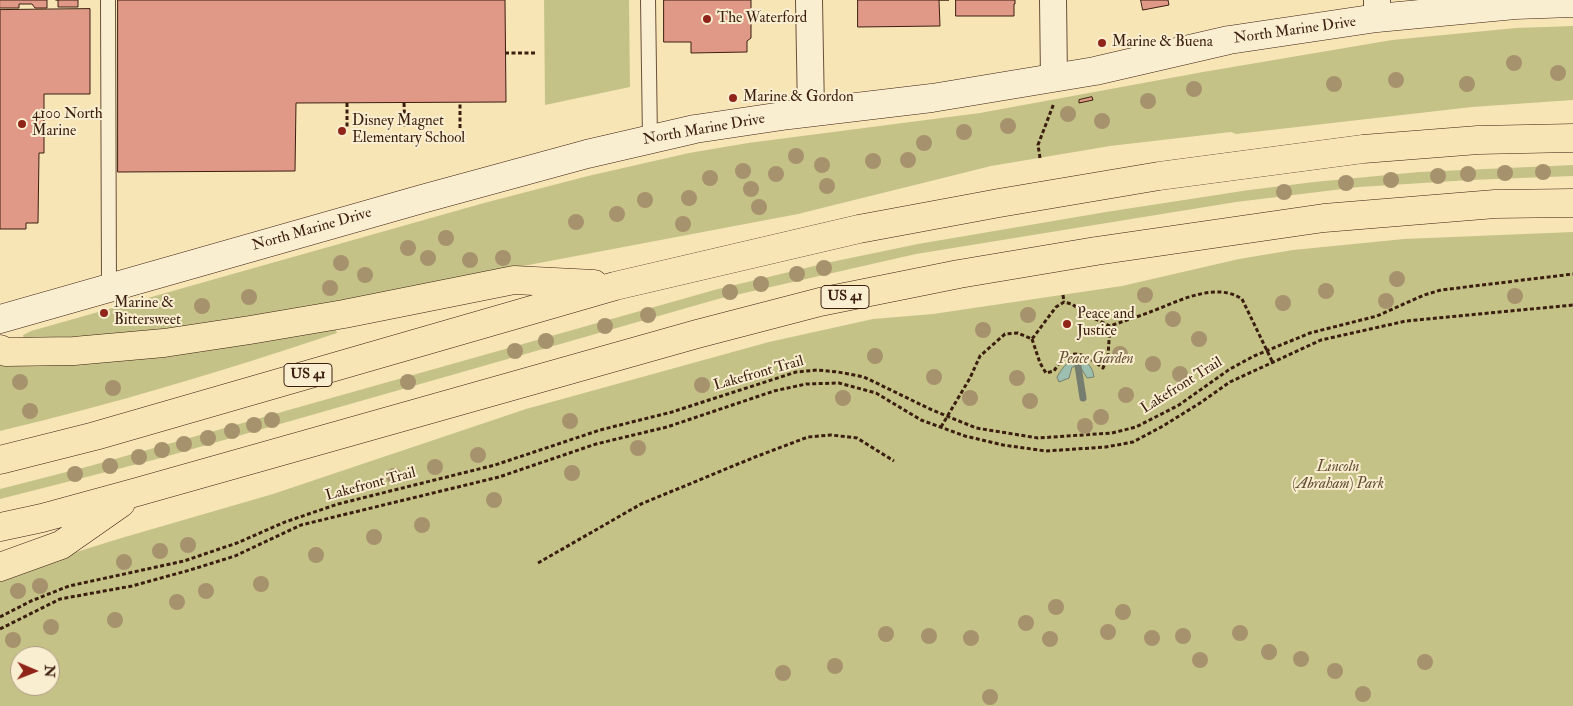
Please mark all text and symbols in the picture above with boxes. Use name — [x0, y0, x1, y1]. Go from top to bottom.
place label: The Waterford — [717, 10, 807, 28]
marker: The Waterford — [701, 13, 713, 25]
street label: North Marine Drive — [1233, 13, 1357, 49]
place label: Marine & Buena — [1112, 34, 1213, 52]
marker: Marine & Buena — [1096, 37, 1108, 49]
place label: Marine & Gordon — [743, 89, 854, 107]
marker: Marine & Gordon — [727, 92, 739, 104]
place label: 4100 North Marine — [32, 106, 103, 141]
street label: North Marine Drive — [642, 110, 766, 150]
place label: Disney Magnet Elementary School — [352, 113, 465, 148]
marker: 4100 North Marine — [16, 118, 28, 130]
marker: Disney Magnet Elementary School — [336, 125, 348, 137]
street label: North Marine Drive — [250, 204, 374, 256]
road number: US 41 — [821, 286, 869, 308]
place label: Marine & Bittersweet — [114, 295, 181, 330]
place label: Peace and Justice — [1077, 306, 1135, 341]
marker: Marine & Bittersweet — [98, 307, 110, 319]
marker: Peace and Justice — [1061, 318, 1073, 330]
park label: Peace Garden — [1058, 351, 1134, 369]
street label: Lakefront Trail — [712, 353, 806, 395]
street label: Lakefront Trail — [1138, 354, 1226, 418]
road number: US 41 — [284, 364, 332, 386]
park label: Lincoln (Abraham) Park — [1292, 459, 1384, 494]
street label: Lakefront Trail — [324, 464, 418, 506]
north arrow — [10, 646, 60, 696]
text: N — [41, 665, 58, 678]

